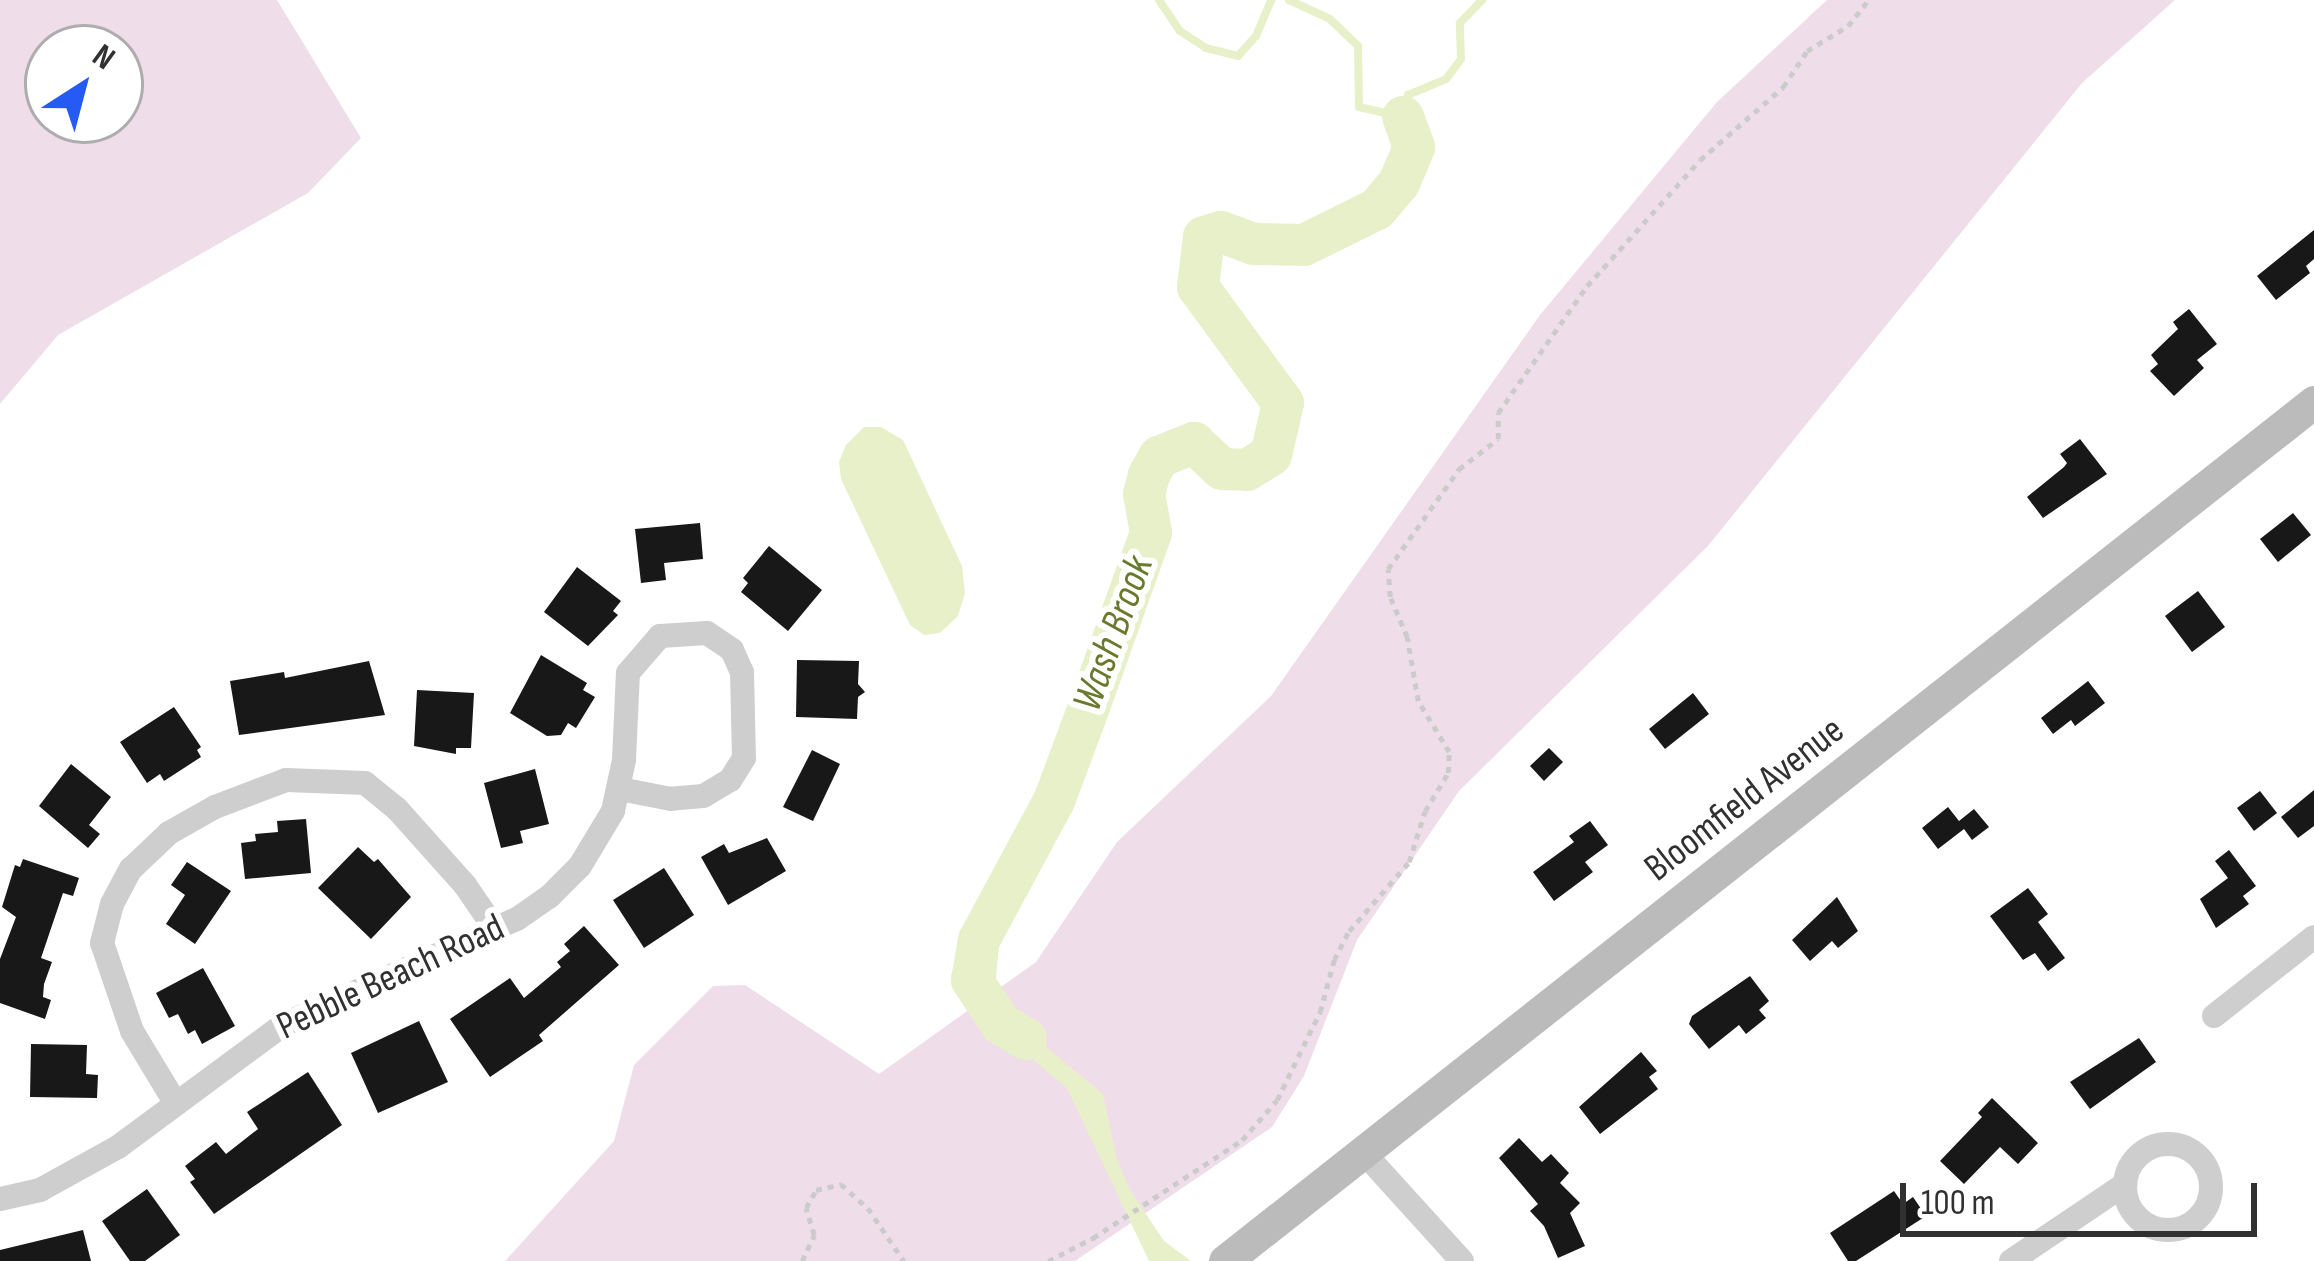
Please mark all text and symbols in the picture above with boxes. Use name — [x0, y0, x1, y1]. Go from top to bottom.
north arrow — [24, 24, 144, 144]
text: N — [85, 36, 122, 79]
water label: Wash Brook — [1063, 550, 1165, 718]
street label: Bloomfield Avenue — [1636, 708, 1854, 892]
street label: Pebble Beach Road — [270, 905, 512, 1051]
scale bar — [1906, 1159, 2263, 1233]
text: 100 m — [1921, 1182, 1995, 1225]

